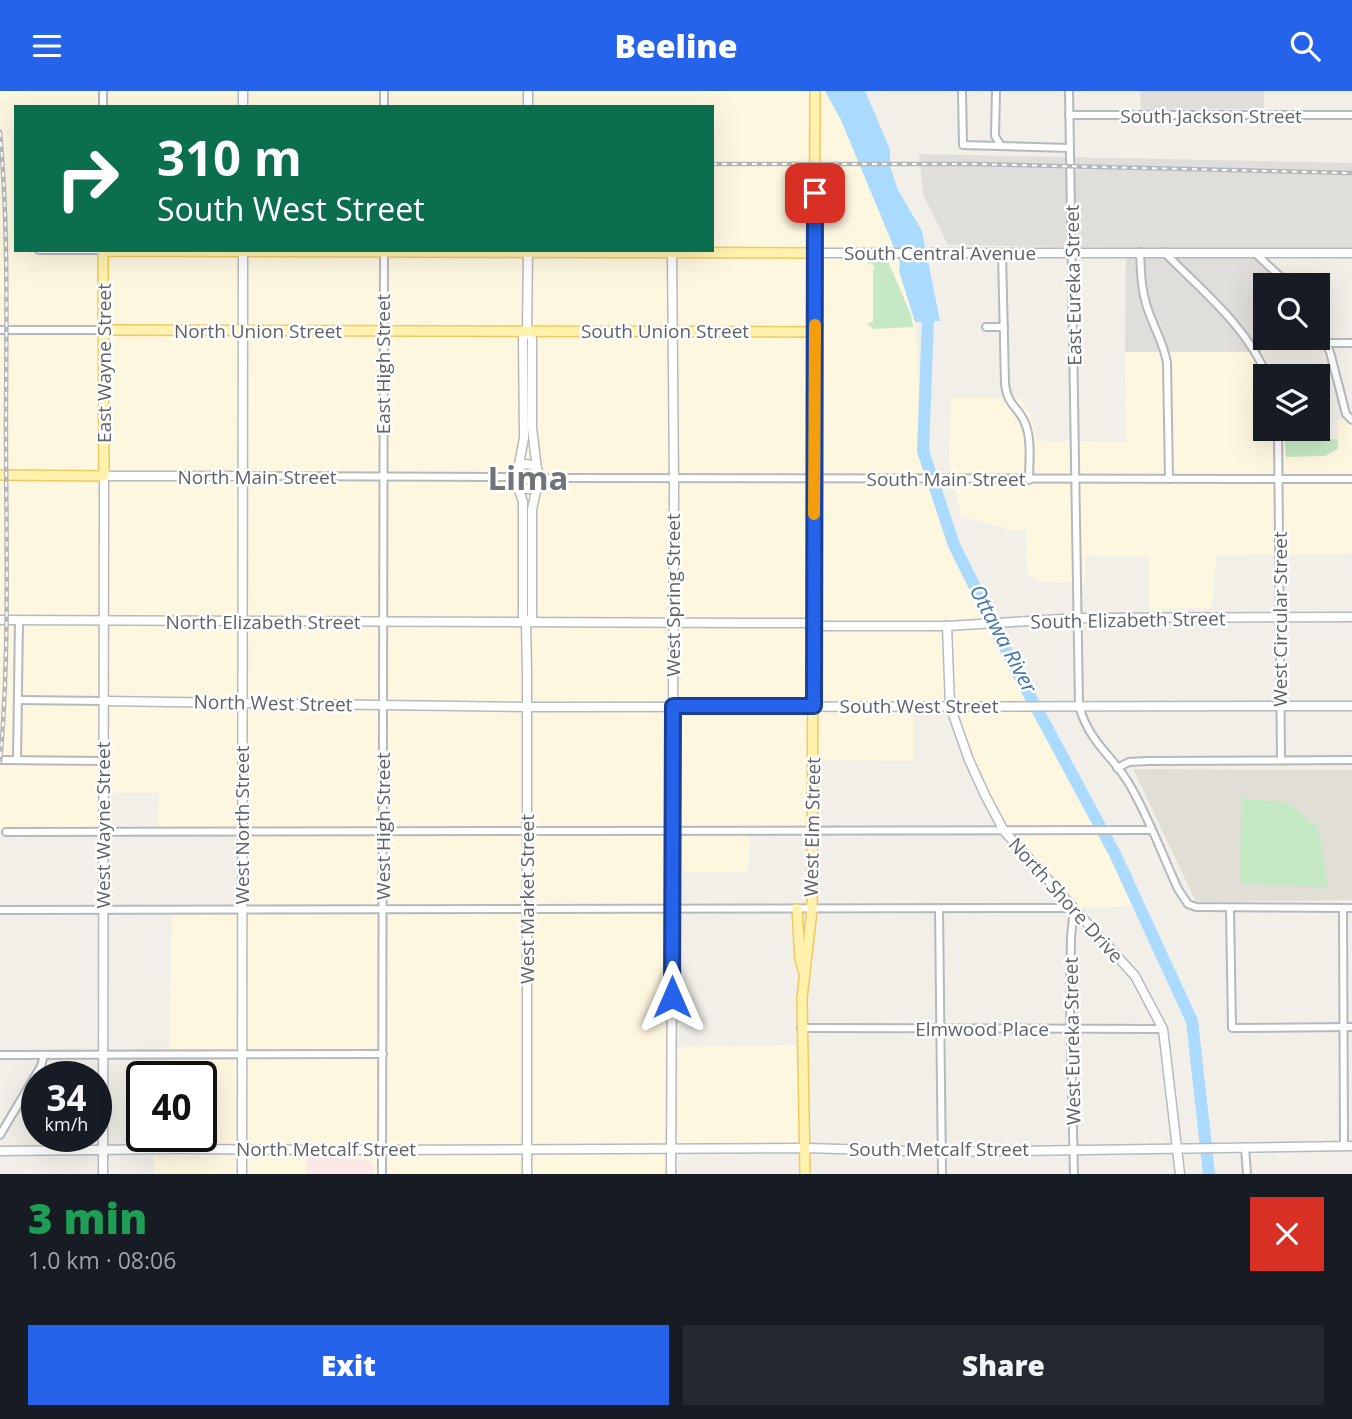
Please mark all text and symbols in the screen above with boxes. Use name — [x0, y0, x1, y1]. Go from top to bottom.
text: Beeline — [614, 24, 738, 67]
icon: menu — [28, 27, 66, 65]
icon: search — [1286, 27, 1324, 65]
street label: South Jackson Street — [1120, 103, 1302, 129]
text: 310 m — [157, 124, 302, 190]
icon: right — [42, 133, 133, 224]
pin — [785, 163, 845, 223]
icon: arrive — [796, 174, 834, 212]
text: South West Street — [157, 187, 425, 230]
street label: East Eureka Street — [1059, 204, 1087, 366]
street label: South Central Avenue — [844, 240, 1036, 266]
map controls — [1253, 273, 1330, 441]
button: search — [1253, 273, 1330, 350]
street label: East Wayne Street — [91, 283, 117, 443]
street label: East High Street — [370, 293, 396, 434]
street label: North Union Street — [174, 318, 342, 344]
street label: South Union Street — [581, 318, 749, 344]
button: layers — [1253, 364, 1330, 441]
district label: Lima — [487, 455, 569, 500]
street label: North Main Street — [178, 464, 337, 490]
street label: South Main Street — [867, 466, 1026, 492]
street label: West Spring Street — [660, 513, 686, 677]
street label: West Circular Street — [1267, 531, 1293, 707]
water label: Ottawa River — [964, 579, 1044, 698]
street label: South Elizabeth Street — [1030, 605, 1226, 635]
street label: North Elizabeth Street — [165, 609, 361, 635]
street label: North West Street — [193, 689, 353, 717]
street label: South West Street — [840, 693, 999, 719]
street label: West Wayne Street — [90, 741, 116, 908]
street label: West North Street — [229, 745, 255, 904]
street label: West High Street — [370, 752, 396, 900]
street label: West Elm Street — [798, 757, 826, 897]
street label: West Market Street — [514, 814, 540, 984]
street label: North Shore Drive — [1003, 832, 1129, 968]
street label: West Eureka Street — [1058, 956, 1086, 1125]
position arrow — [635, 960, 709, 1034]
street label: Elmwood Place — [915, 1016, 1049, 1042]
speed limit sign: 40 — [126, 1061, 217, 1152]
text: 34 — [46, 1074, 87, 1121]
text: km/h — [45, 1112, 88, 1136]
street label: North Metcalf Street — [236, 1136, 416, 1162]
street label: South Metcalf Street — [849, 1136, 1029, 1162]
text: 3 min — [28, 1189, 147, 1246]
button: close — [1250, 1197, 1324, 1271]
text: 1.0 km · 08:06 — [28, 1244, 176, 1276]
button: Exit — [28, 1325, 669, 1405]
button: Share — [683, 1325, 1324, 1405]

